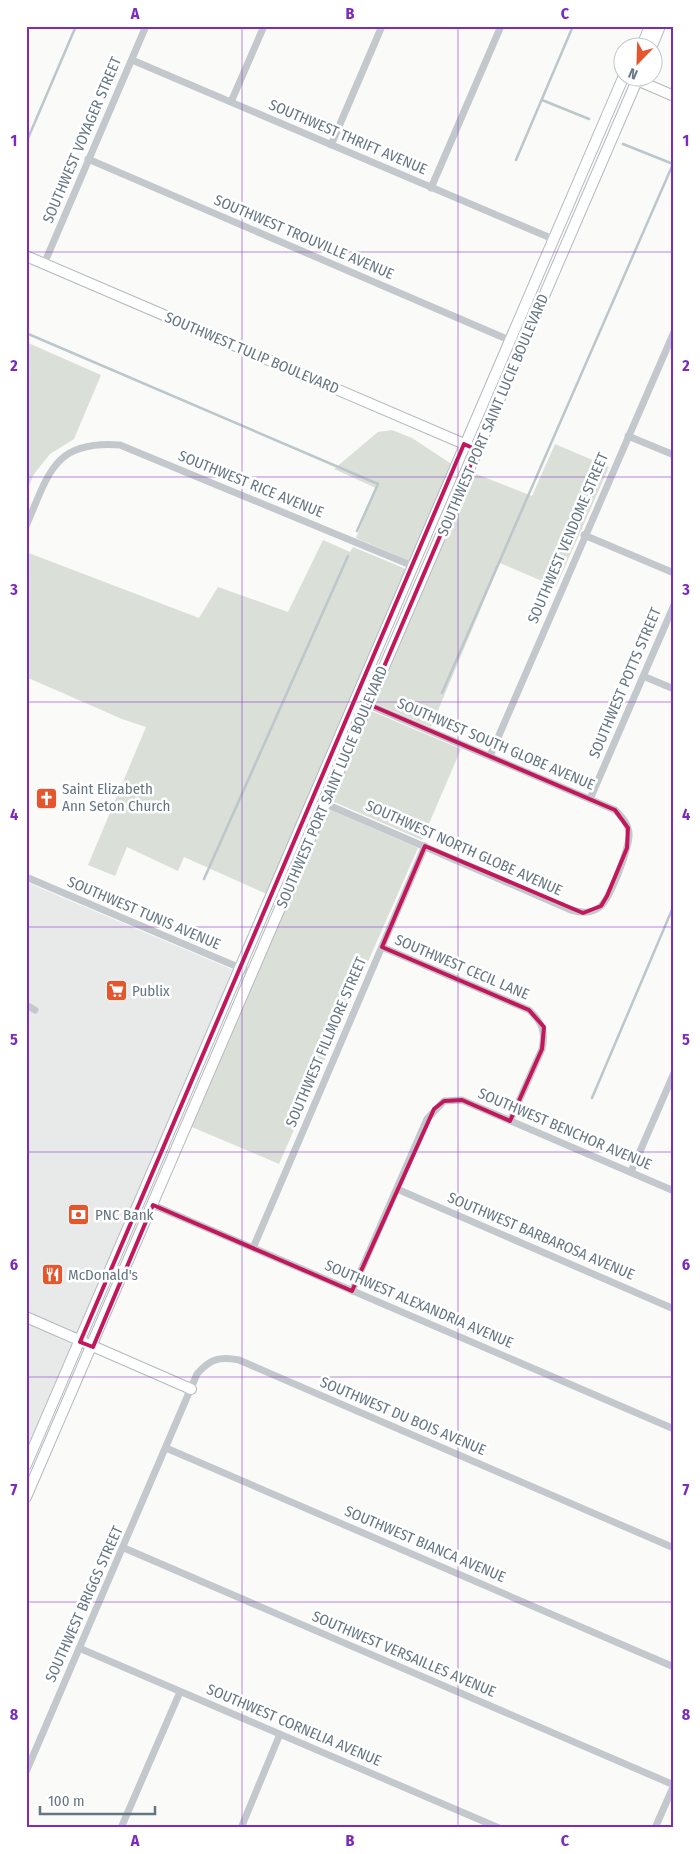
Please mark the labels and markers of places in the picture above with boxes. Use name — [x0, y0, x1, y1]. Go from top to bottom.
place label: Saint Elizabeth Ann Seton Church — [62, 780, 170, 815]
church icon: Saint Elizabeth Ann Seton Church — [34, 786, 58, 810]
supermarket icon: Publix — [104, 979, 128, 1003]
place label: Publix — [132, 982, 170, 1000]
bank icon: PNC Bank — [67, 1203, 91, 1227]
place label: PNC Bank — [95, 1206, 154, 1224]
restaurant icon: McDonald's — [40, 1263, 64, 1287]
place label: McDonald's — [68, 1266, 138, 1284]

